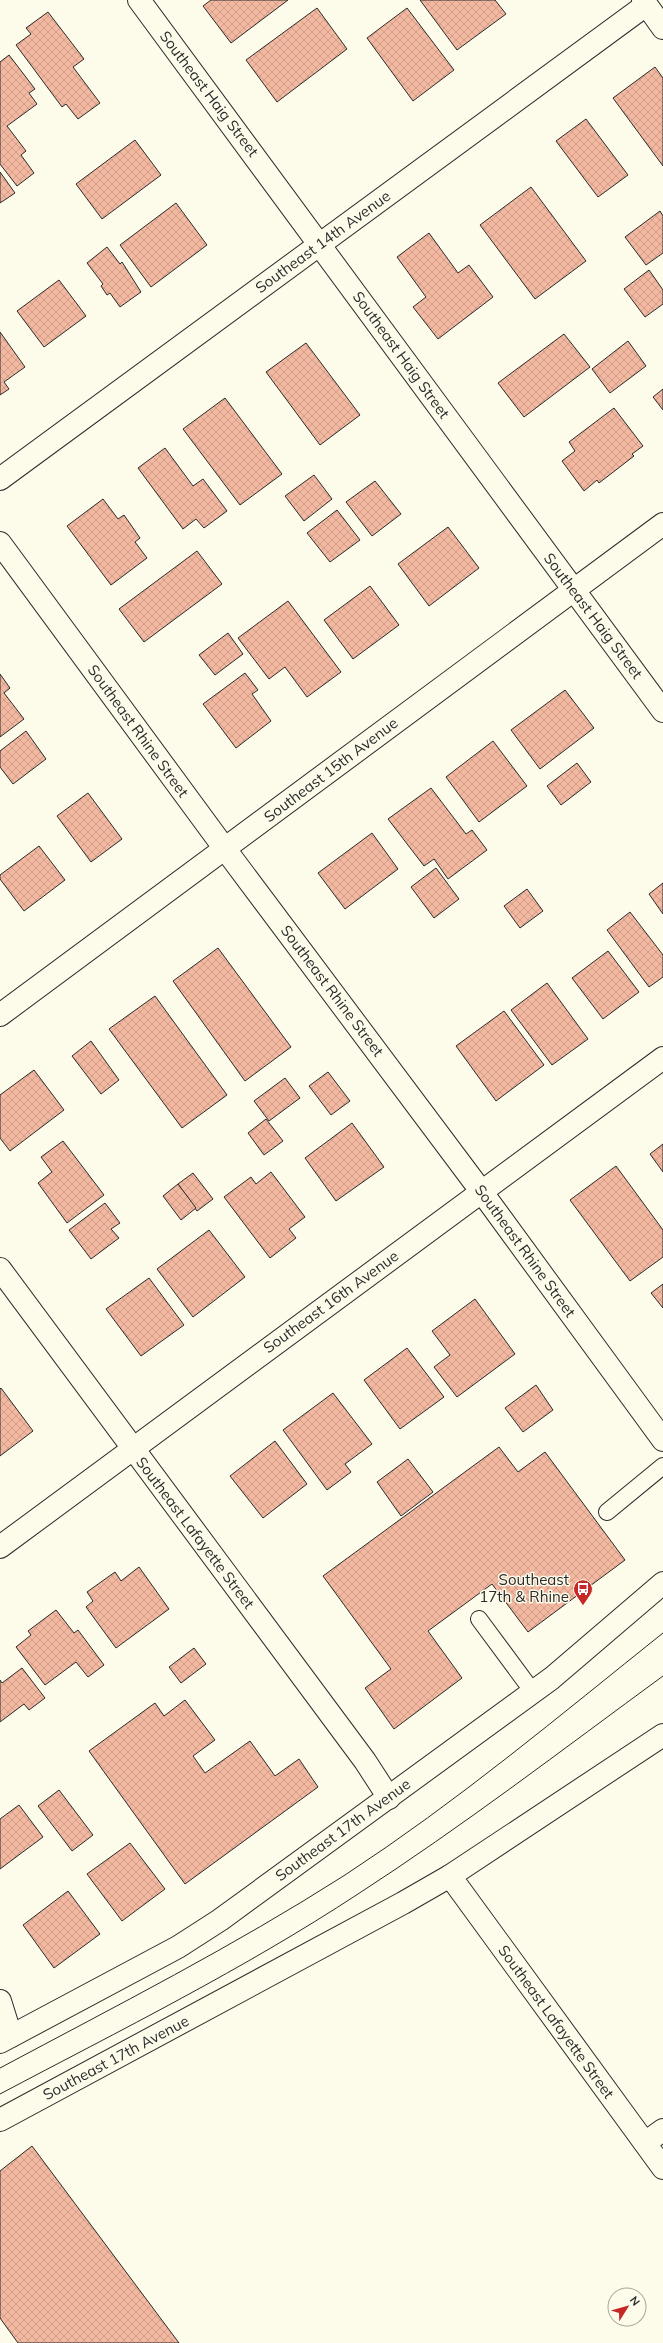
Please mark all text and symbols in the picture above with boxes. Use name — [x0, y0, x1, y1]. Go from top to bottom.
street label: Southeast Haig Street — [156, 27, 263, 160]
street label: Southeast 14th Avenue — [251, 186, 394, 297]
street label: Southeast Haig Street — [349, 287, 454, 422]
street label: Southeast Haig Street — [540, 549, 647, 682]
street label: Southeast Rhine Street — [84, 661, 193, 801]
street label: Southeast 15th Avenue — [260, 713, 401, 826]
street label: Southeast Rhine Street — [277, 921, 388, 1060]
street label: Southeast Rhine Street — [471, 1181, 580, 1321]
street label: Southeast 16th Avenue — [259, 1246, 402, 1357]
street label: Southeast Lafayette Street — [132, 1453, 259, 1612]
place label: Southeast 17th & Rhine — [479, 1570, 569, 1606]
bus stop icon: Southeast 17th & Rhine — [572, 1578, 594, 1606]
street label: Southeast 17th Avenue — [271, 1774, 414, 1885]
street label: Southeast Lafayette Street — [494, 1941, 619, 2102]
street label: Southeast 17th Avenue — [40, 2011, 192, 2104]
north arrow — [607, 2287, 647, 2327]
text: N — [627, 2293, 643, 2309]

